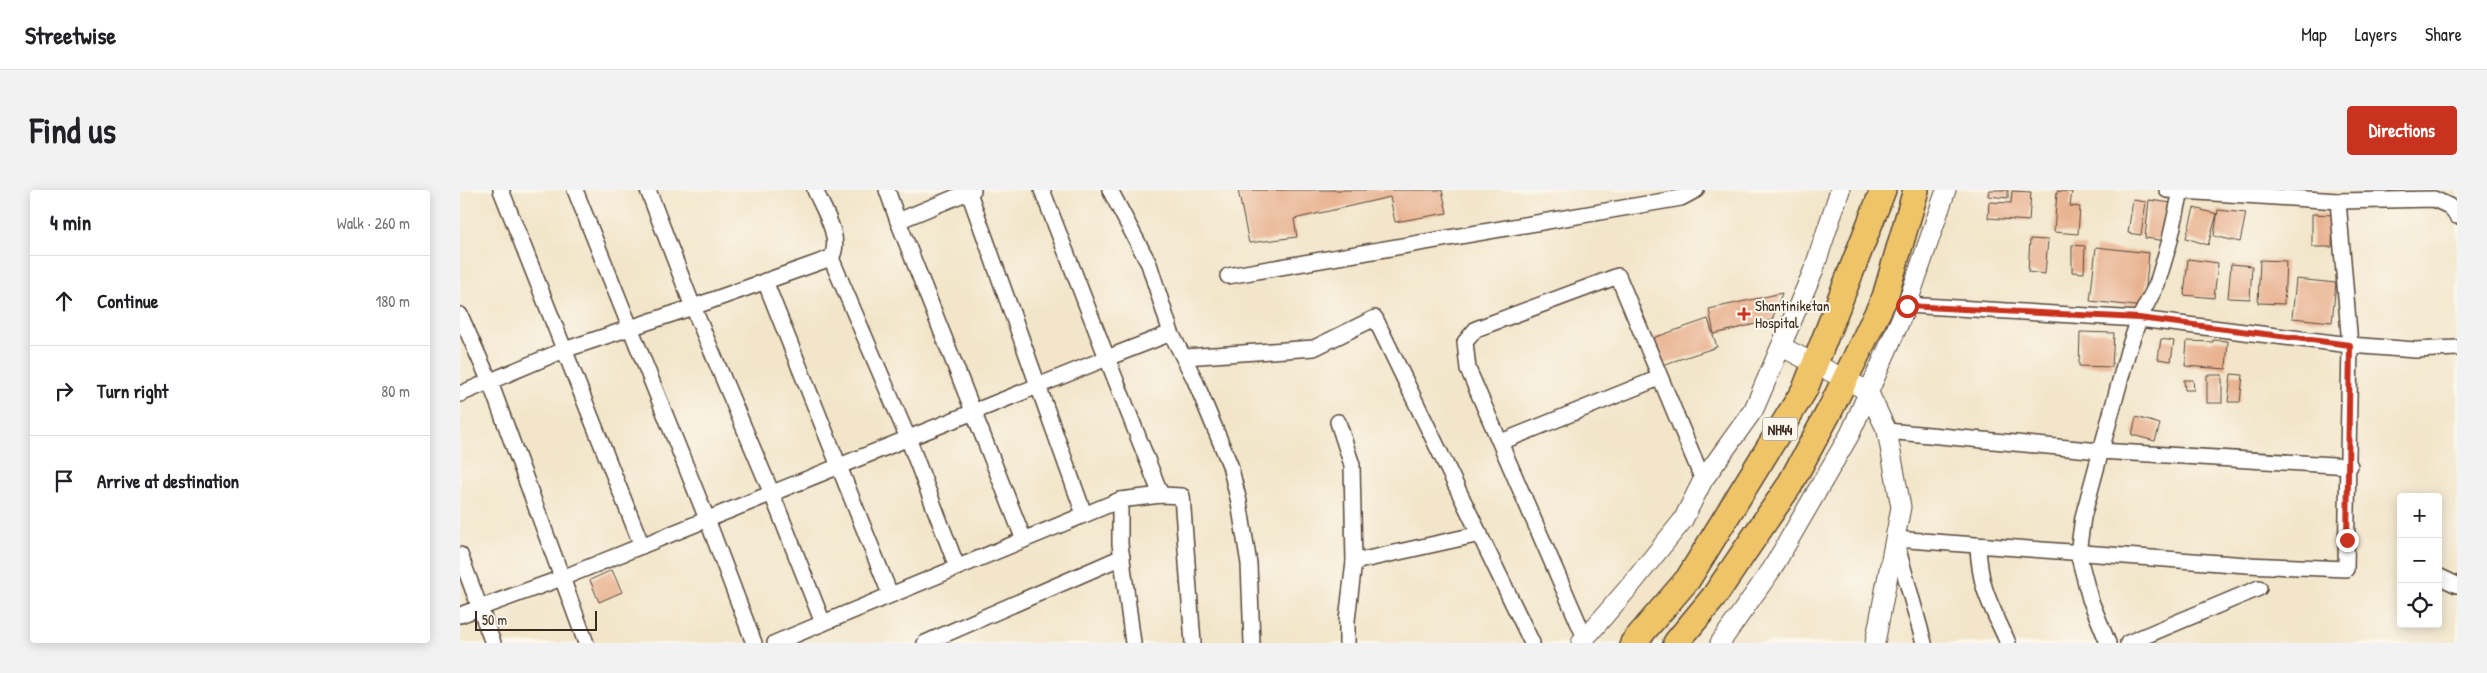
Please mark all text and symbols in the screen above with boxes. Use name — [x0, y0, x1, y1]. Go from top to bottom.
text: Streetwise — [25, 19, 116, 51]
text: Map — [2301, 22, 2327, 47]
text: Layers — [2355, 22, 2397, 47]
text: Share — [2425, 22, 2462, 47]
button: Directions — [2347, 106, 2457, 155]
text: Find us — [30, 107, 116, 154]
text: 4 min — [50, 208, 91, 237]
text: Walk · 260 m — [337, 212, 410, 234]
icon: ahead — [50, 287, 78, 315]
text: Continue — [97, 288, 158, 314]
text: 180 m — [376, 290, 410, 312]
place label: Shantiniketan Hospital — [1755, 295, 1830, 333]
route start — [1896, 295, 1919, 318]
marker: Shantiniketan Hospital — [1737, 307, 1751, 321]
icon: right — [50, 377, 78, 405]
text: Turn right — [97, 378, 168, 404]
text: 80 m — [381, 380, 410, 402]
road number: NH44 — [1762, 418, 1798, 440]
icon: arrive — [50, 467, 78, 495]
text: Arrive at destination — [97, 468, 239, 494]
map controls — [2397, 493, 2442, 628]
button: + — [2397, 493, 2442, 538]
route end — [2336, 529, 2359, 552]
button: − — [2397, 538, 2442, 583]
button: locate — [2397, 583, 2442, 628]
scale bar — [475, 608, 598, 631]
text: 50 m — [482, 610, 507, 629]

